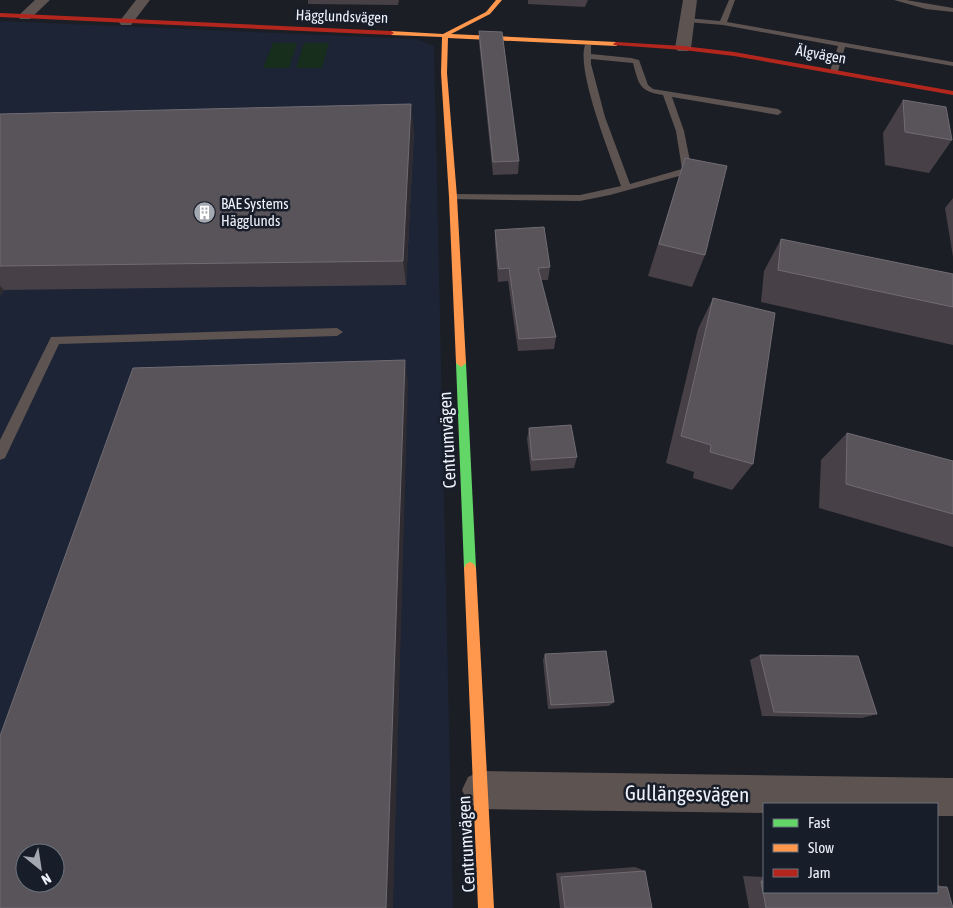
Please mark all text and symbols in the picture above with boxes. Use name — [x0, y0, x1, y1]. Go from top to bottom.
street label: Hägglundsvägen — [296, 6, 388, 26]
street label: Älgvägen — [795, 41, 847, 67]
place label: BAE Systems Hägglunds — [221, 195, 289, 229]
building icon: BAE Systems Hägglunds — [193, 200, 217, 224]
street label: Centrumvägen — [434, 391, 460, 489]
street label: Gullängesvägen — [625, 780, 749, 806]
street label: Centrumvägen — [453, 795, 479, 893]
legend — [763, 803, 938, 893]
text: Fast — [808, 814, 830, 831]
text: Slow — [808, 839, 834, 856]
north arrow — [15, 843, 65, 893]
text: Jam — [808, 864, 831, 881]
text: N — [39, 870, 54, 888]

